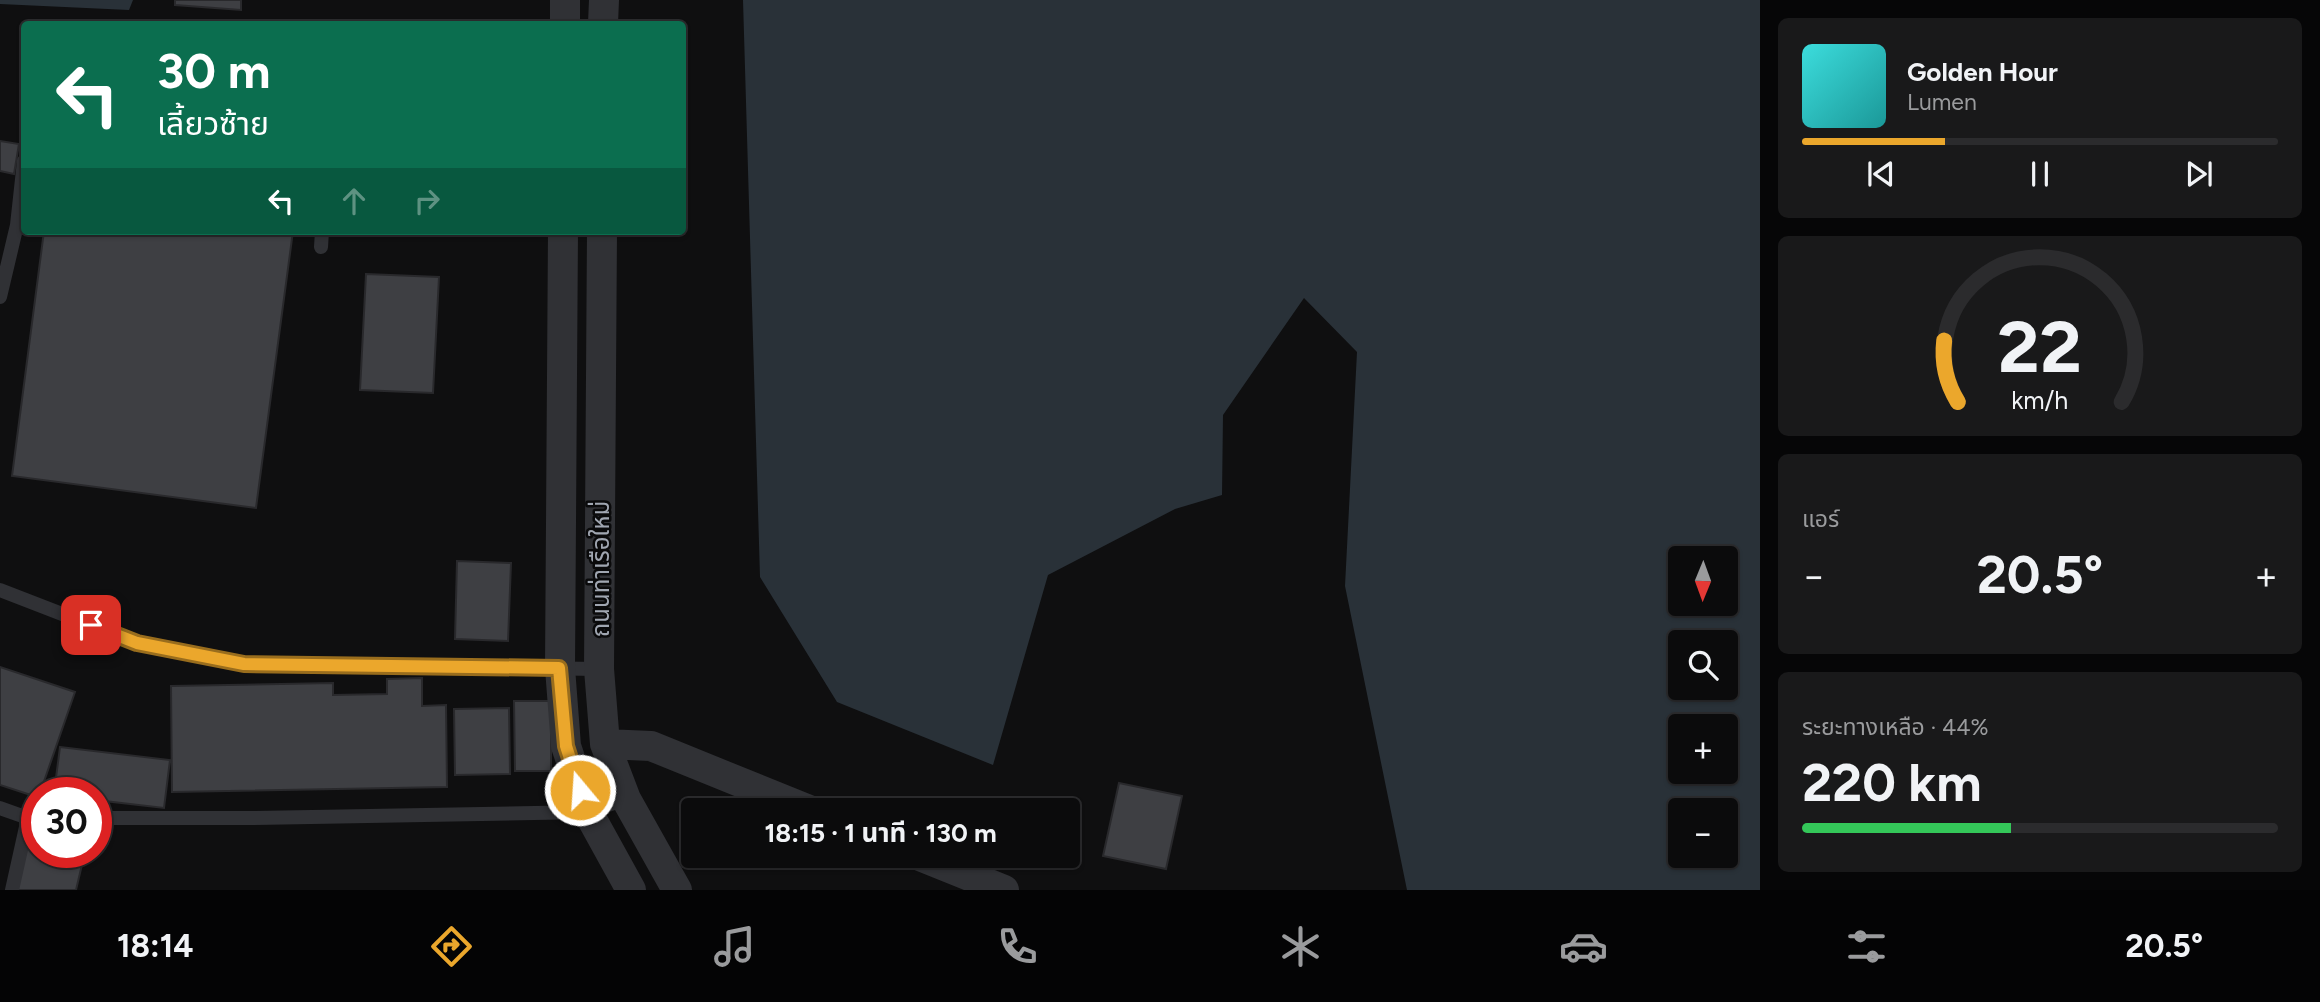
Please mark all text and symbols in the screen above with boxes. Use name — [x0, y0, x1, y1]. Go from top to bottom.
text: 30 m — [157, 41, 270, 100]
icon: left — [42, 49, 133, 140]
text: Golden Hour — [1907, 56, 2058, 88]
text: Lumen — [1907, 88, 1977, 116]
text: เลี้ยวซ้าย — [157, 105, 269, 143]
icon: previous — [1862, 155, 1900, 193]
icon: pause — [2021, 155, 2059, 193]
icon: next — [2180, 155, 2218, 193]
icon: left — [262, 182, 300, 220]
icon: ahead — [335, 182, 373, 220]
icon: right — [408, 182, 446, 220]
text: 22 — [1998, 303, 2082, 390]
text: km/h — [2011, 385, 2069, 415]
street label: ถนนท่าเรือใหม่ — [586, 501, 615, 637]
text: แอร์ — [1802, 505, 1839, 533]
text: 20.5° — [1977, 544, 2103, 606]
north arrow — [1668, 546, 1738, 616]
map controls — [1668, 546, 1738, 868]
text: − — [1802, 553, 1826, 599]
text: + — [2254, 553, 2278, 599]
pin — [61, 595, 121, 655]
icon: arrive — [72, 606, 110, 644]
button: search — [1668, 630, 1738, 700]
text: ระยะทางเหลือ · 44% — [1802, 713, 1989, 741]
button: + — [1668, 714, 1738, 784]
text: 220 km — [1802, 752, 1982, 814]
position arrow — [543, 753, 617, 827]
speed limit sign: 30 — [21, 777, 112, 868]
button: − — [1668, 798, 1738, 868]
text: 18:15 · 1 นาที · 130 m — [764, 817, 997, 849]
icon: directions — [427, 922, 476, 971]
icon: music — [710, 922, 759, 971]
icon: phone — [993, 922, 1042, 971]
icon: climate — [1276, 922, 1325, 971]
icon: car — [1559, 922, 1608, 971]
icon: filters — [1842, 922, 1891, 971]
text: 18:14 — [117, 927, 193, 965]
text: 20.5° — [2125, 927, 2203, 965]

